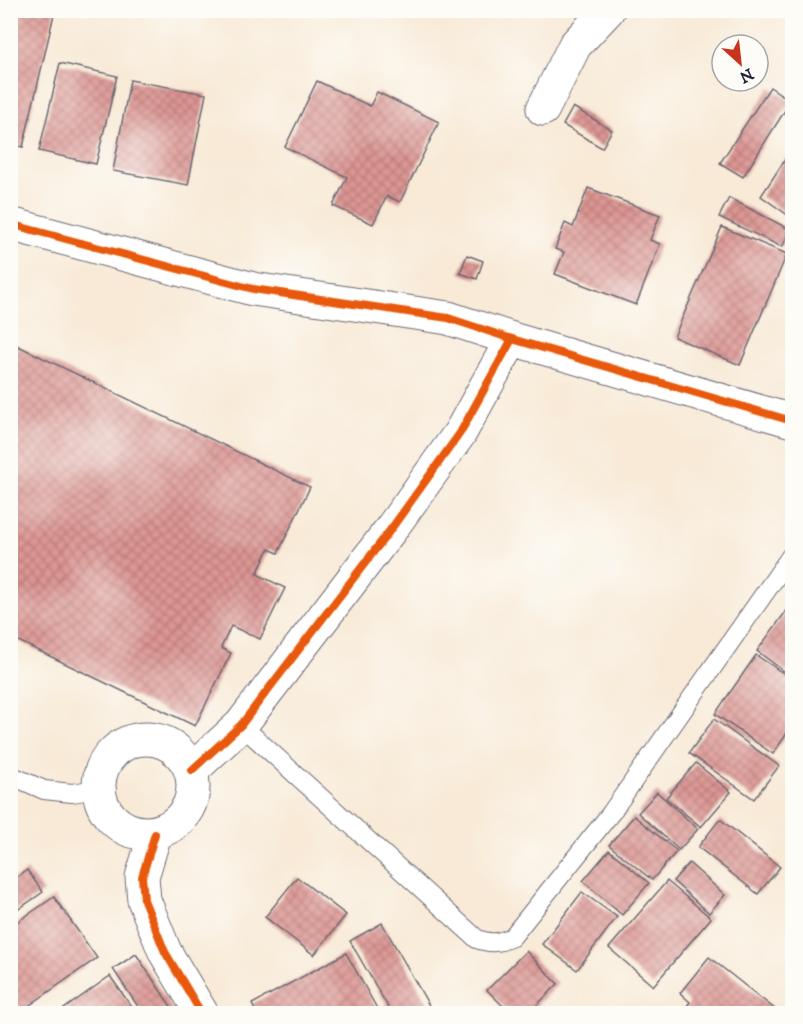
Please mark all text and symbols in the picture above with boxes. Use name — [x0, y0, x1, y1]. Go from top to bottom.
north arrow — [710, 33, 770, 93]
text: N — [736, 64, 757, 87]

